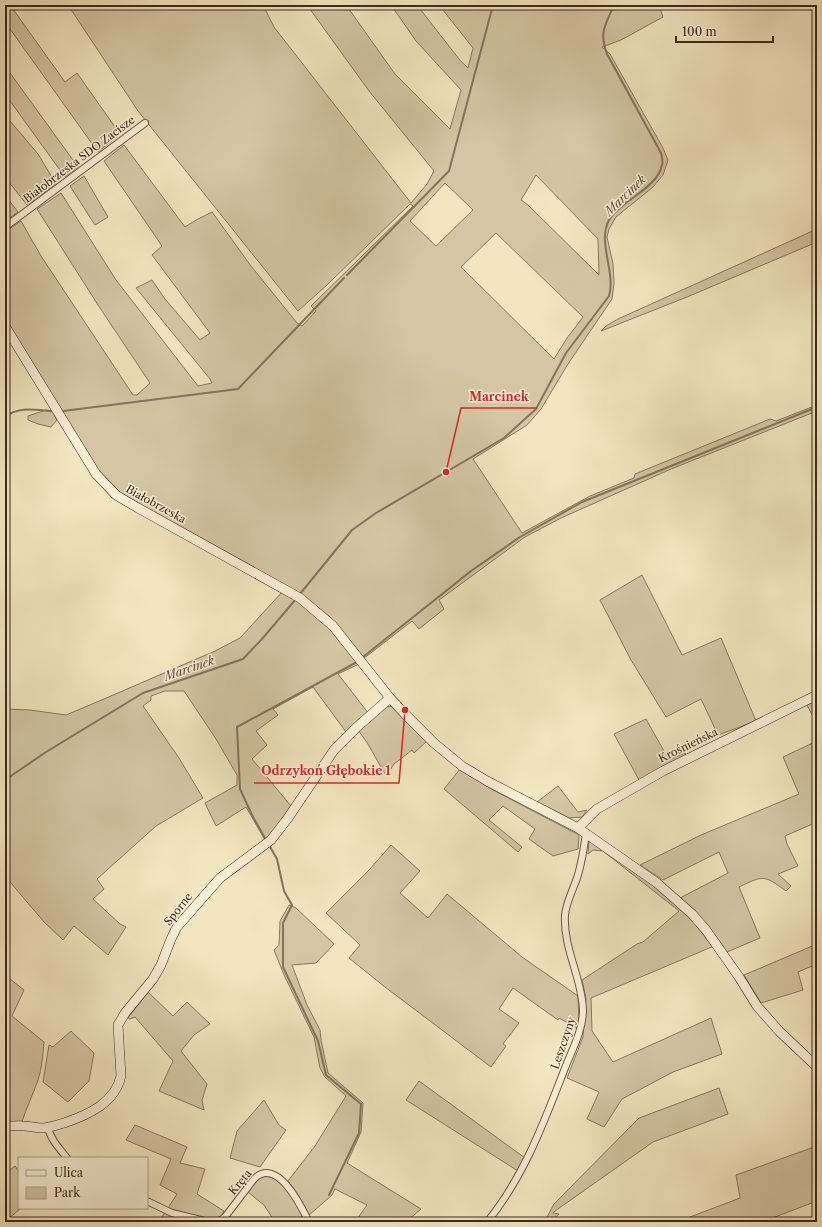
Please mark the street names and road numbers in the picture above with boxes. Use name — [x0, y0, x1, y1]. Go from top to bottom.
street label: Białobrzeska SDO Zacisze — [20, 112, 138, 206]
street label: Białobrzeska — [123, 482, 189, 526]
street label: Krośnieńska — [656, 724, 720, 765]
street label: Sporne — [161, 890, 195, 928]
street label: Leszczyny — [548, 1014, 579, 1071]
street label: Kręta — [225, 1166, 255, 1198]

